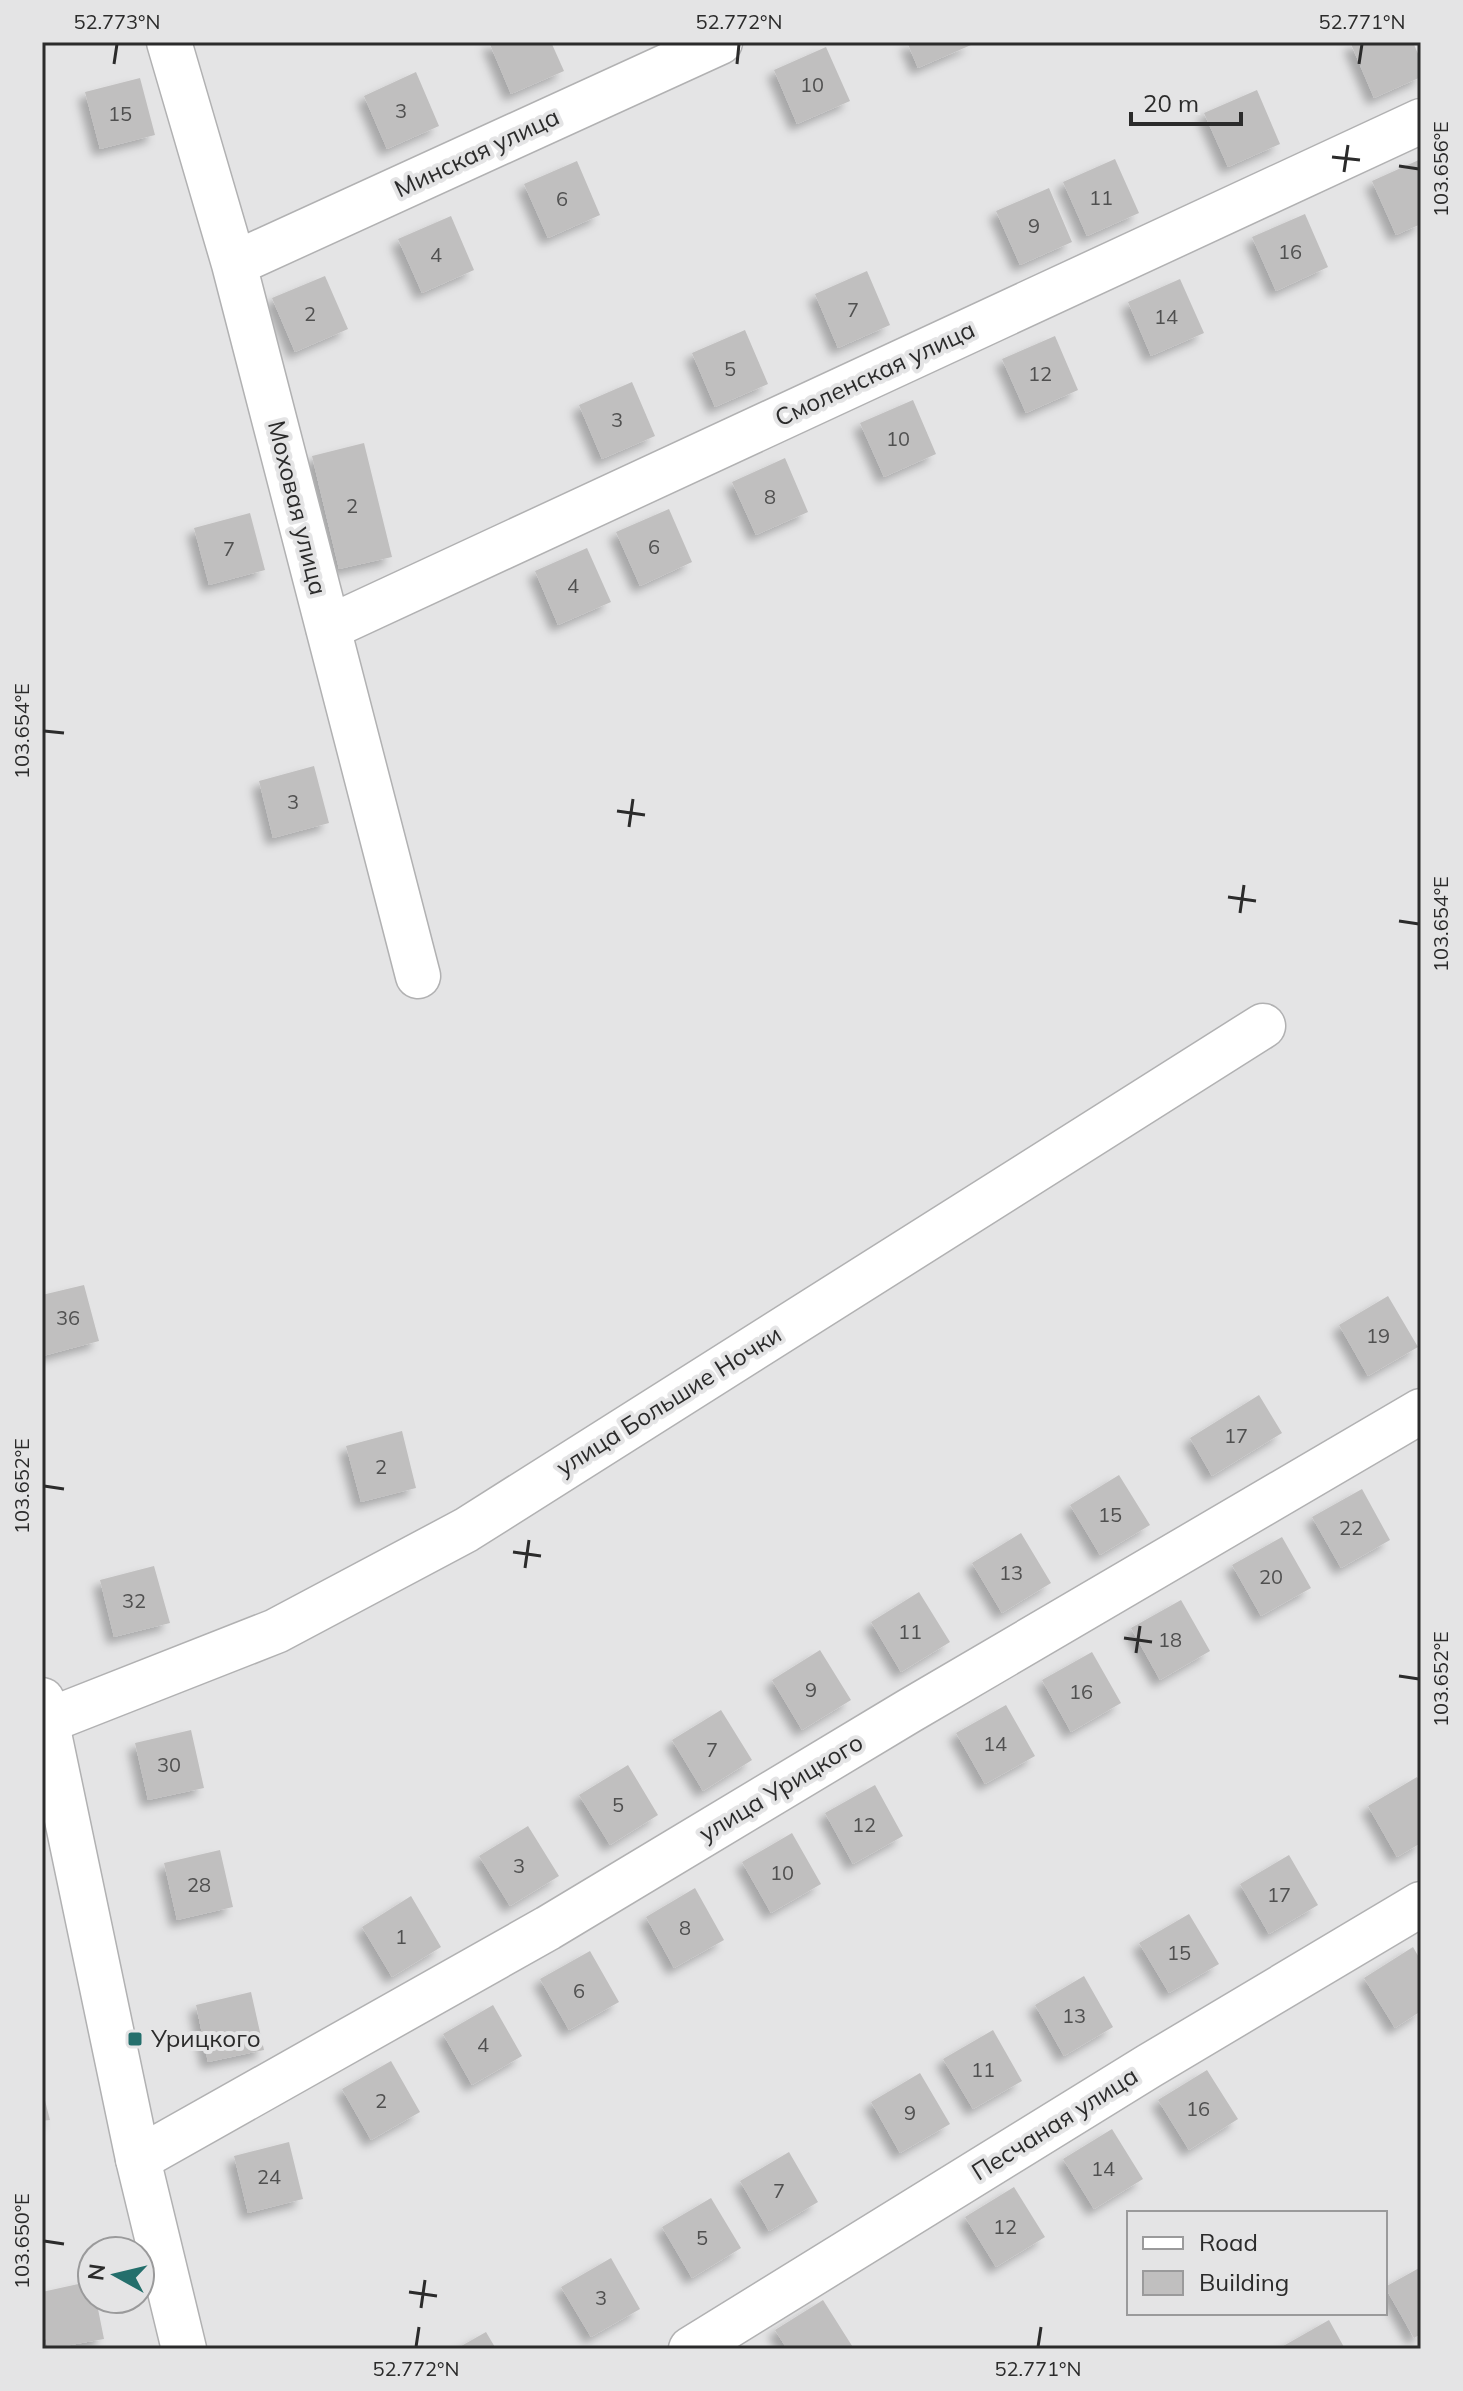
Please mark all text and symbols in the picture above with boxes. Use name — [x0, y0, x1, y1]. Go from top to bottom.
text: 52.773°N — [74, 9, 160, 34]
text: 52.772°N — [696, 9, 782, 34]
text: 52.771°N — [1319, 9, 1405, 34]
house number: 10 — [800, 72, 824, 97]
scale bar — [1131, 76, 1241, 126]
text: 20 m — [1143, 88, 1199, 118]
house number: 3 — [395, 98, 407, 123]
house number: 15 — [108, 101, 132, 126]
street label: Минская улица — [389, 101, 564, 203]
text: 103.656°E — [1428, 121, 1453, 217]
house number: 11 — [1089, 185, 1113, 210]
house number: 6 — [556, 186, 568, 211]
house number: 9 — [1028, 213, 1040, 238]
house number: 16 — [1278, 239, 1302, 264]
house number: 4 — [430, 242, 442, 267]
house number: 7 — [847, 297, 859, 322]
house number: 2 — [304, 301, 316, 326]
house number: 14 — [1154, 304, 1178, 329]
street label: Смоленская улица — [770, 314, 979, 433]
house number: 5 — [724, 356, 736, 381]
house number: 12 — [1028, 361, 1052, 386]
house number: 3 — [611, 407, 623, 432]
street label: Моховая улица — [262, 418, 334, 598]
house number: 10 — [886, 426, 910, 451]
house number: 8 — [764, 484, 776, 509]
house number: 2 — [346, 493, 358, 518]
house number: 6 — [648, 534, 660, 559]
house number: 7 — [223, 536, 235, 561]
house number: 4 — [567, 573, 579, 598]
text: 103.654°E — [9, 683, 34, 779]
house number: 3 — [287, 789, 299, 814]
text: 103.654°E — [1428, 876, 1453, 972]
house number: 36 — [56, 1305, 80, 1330]
street label: улица Большие Ночки — [550, 1319, 787, 1482]
house number: 19 — [1366, 1323, 1390, 1348]
house number: 17 — [1224, 1423, 1248, 1448]
text: 103.652°E — [9, 1438, 34, 1534]
house number: 2 — [375, 1454, 387, 1479]
house number: 15 — [1098, 1502, 1122, 1527]
house number: 22 — [1339, 1515, 1363, 1540]
house number: 13 — [999, 1560, 1023, 1585]
house number: 20 — [1259, 1564, 1283, 1589]
house number: 32 — [122, 1588, 146, 1613]
house number: 11 — [898, 1619, 922, 1644]
house number: 18 — [1158, 1627, 1182, 1652]
text: 103.652°E — [1428, 1631, 1453, 1727]
house number: 9 — [805, 1677, 817, 1702]
house number: 16 — [1069, 1679, 1093, 1704]
street label: улица Урицкого — [693, 1726, 868, 1848]
house number: 14 — [983, 1731, 1007, 1756]
house number: 7 — [706, 1737, 718, 1762]
house number: 30 — [157, 1752, 181, 1777]
house number: 5 — [612, 1792, 624, 1817]
house number: 12 — [852, 1812, 876, 1837]
house number: 3 — [513, 1853, 525, 1878]
house number: 10 — [770, 1860, 794, 1885]
house number: 28 — [187, 1872, 211, 1897]
house number: 17 — [1267, 1882, 1291, 1907]
house number: 8 — [679, 1915, 691, 1940]
house number: 1 — [395, 1924, 407, 1949]
house number: 15 — [1167, 1940, 1191, 1965]
house number: 6 — [573, 1978, 585, 2003]
house number: 13 — [1062, 2003, 1086, 2028]
place label: Урицкого — [150, 2023, 261, 2053]
marker: Урицкого — [126, 2030, 144, 2048]
house number: 4 — [477, 2032, 489, 2057]
house number: 11 — [971, 2057, 995, 2082]
street label: Песчаная улица — [966, 2060, 1143, 2186]
house number: 2 — [375, 2088, 387, 2113]
house number: 16 — [1186, 2096, 1210, 2121]
house number: 9 — [904, 2100, 916, 2125]
house number: 14 — [1091, 2156, 1115, 2181]
house number: 24 — [257, 2164, 281, 2189]
house number: 7 — [773, 2178, 785, 2203]
text: 103.650°E — [9, 2193, 34, 2289]
legend — [1127, 2211, 1387, 2315]
house number: 12 — [993, 2214, 1017, 2239]
house number: 5 — [696, 2225, 708, 2250]
text: Road — [1199, 2227, 1258, 2257]
north arrow — [76, 2235, 156, 2315]
text: N — [81, 2262, 111, 2282]
text: Building — [1199, 2267, 1289, 2297]
house number: 3 — [595, 2285, 607, 2310]
text: 52.772°N — [373, 2356, 459, 2381]
text: 52.771°N — [995, 2356, 1081, 2381]

